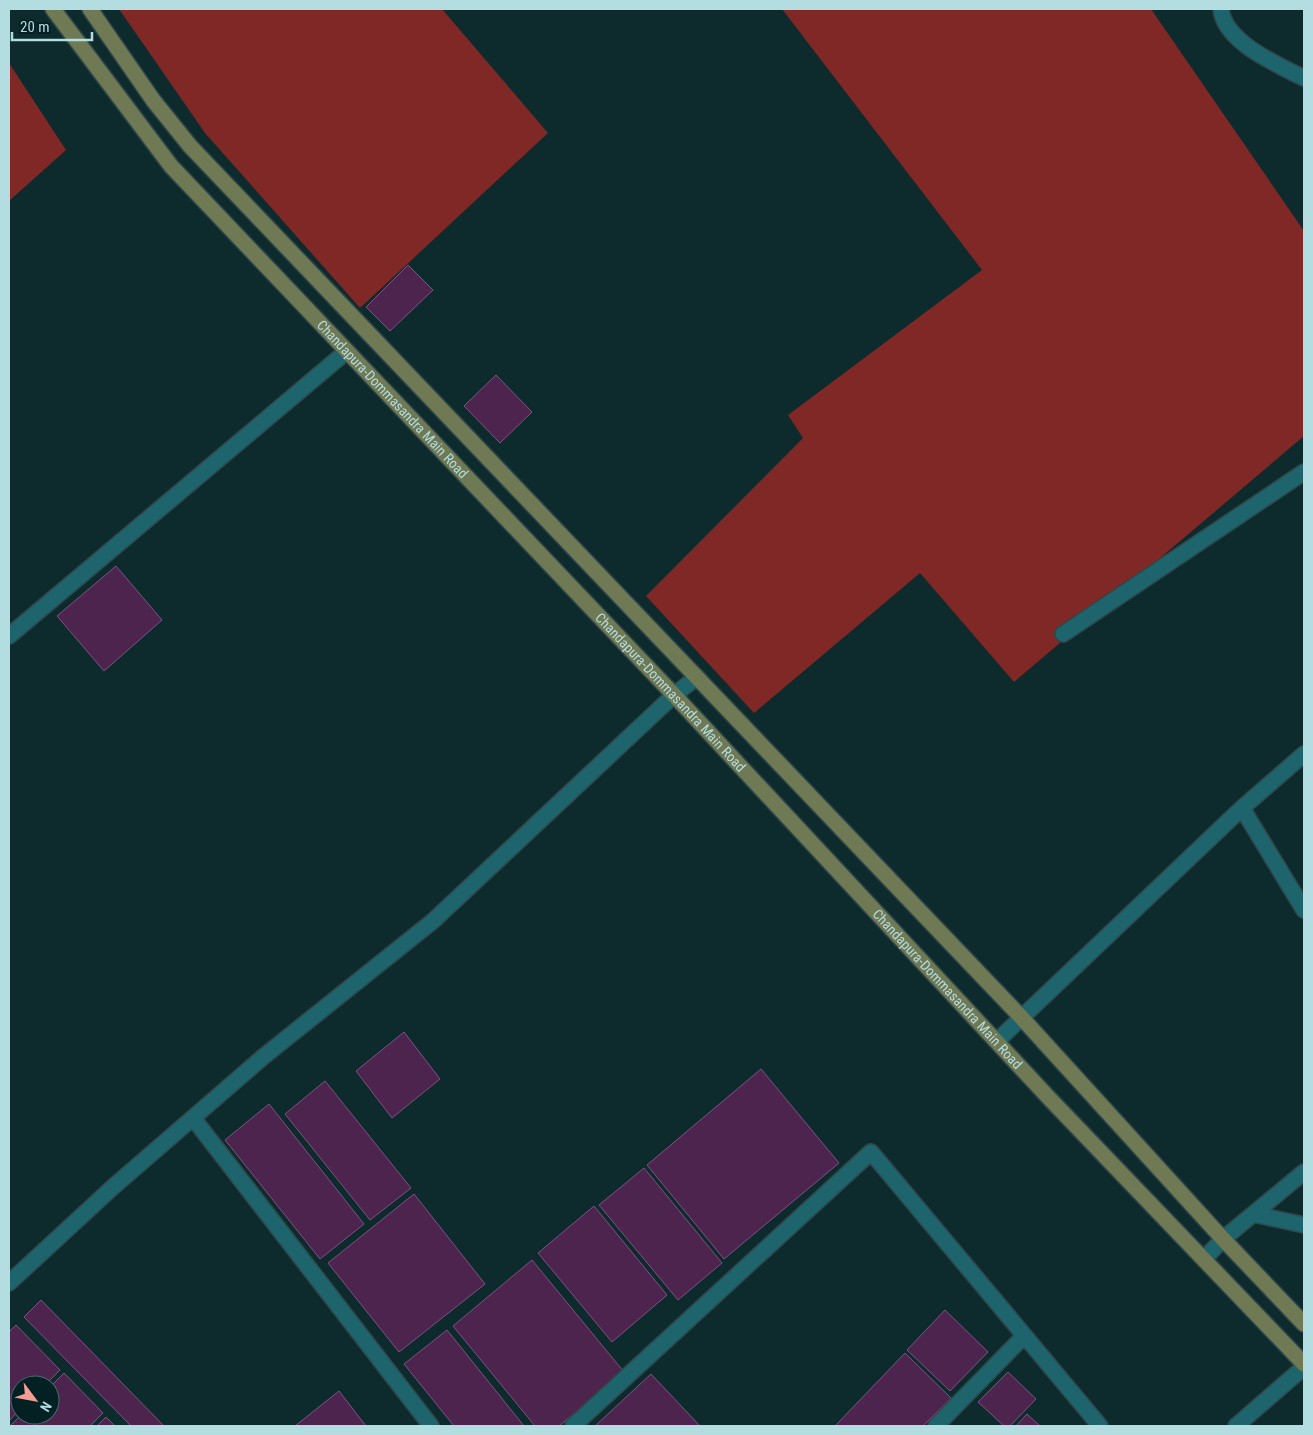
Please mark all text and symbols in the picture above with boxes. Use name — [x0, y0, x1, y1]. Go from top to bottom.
scale bar — [12, 10, 92, 42]
text: 20 m — [20, 18, 50, 36]
street label: Chandapura-Dommasandra Main Road — [314, 317, 471, 481]
street label: Chandapura-Dommasandra Main Road — [592, 609, 749, 775]
street label: Chandapura-Dommasandra Main Road — [870, 906, 1026, 1072]
north arrow — [10, 1375, 60, 1425]
text: N — [37, 1399, 55, 1415]

